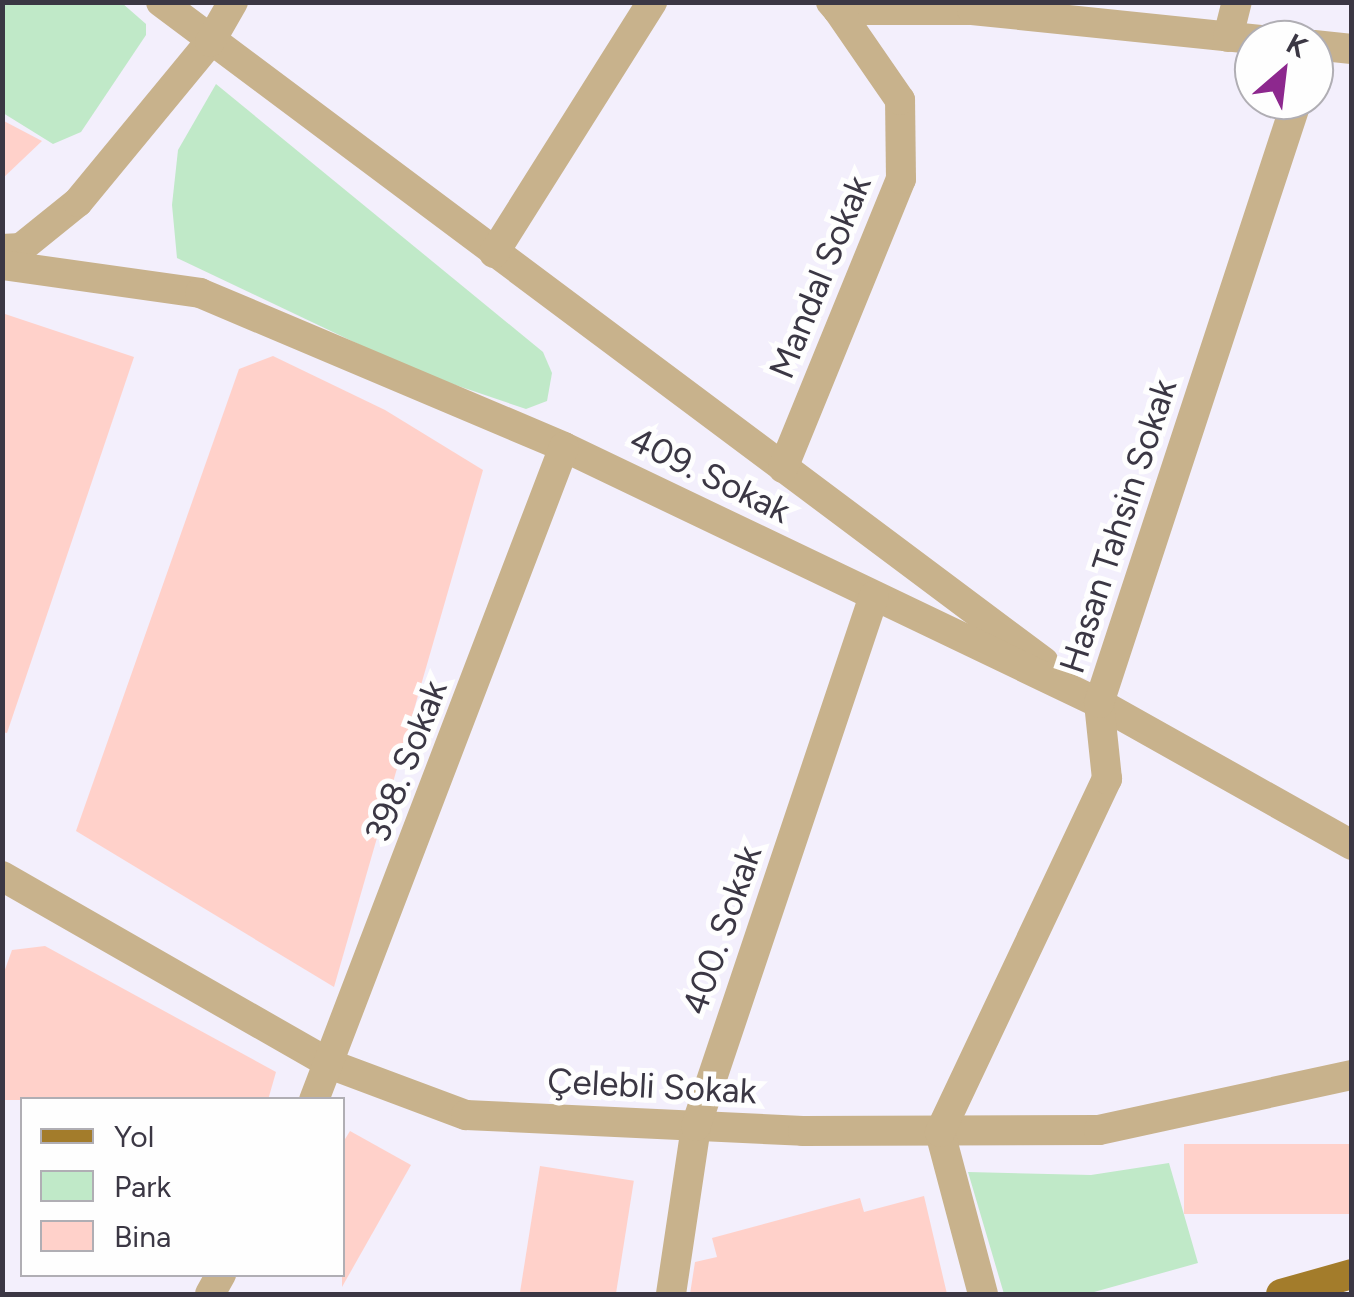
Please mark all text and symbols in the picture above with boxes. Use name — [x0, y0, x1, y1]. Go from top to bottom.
north arrow — [1234, 20, 1334, 120]
text: K — [1281, 26, 1313, 65]
street label: Mandal Sokak — [760, 170, 880, 384]
street label: Hasan Tahsin Sokak — [1051, 374, 1185, 678]
street label: 409. Sokak — [623, 418, 797, 532]
street label: 398. Sokak — [356, 674, 456, 848]
street label: 400. Sokak — [674, 840, 770, 1020]
street label: Çelebli Sokak — [546, 1060, 758, 1112]
legend — [20, 1097, 345, 1277]
text: Yol — [114, 1118, 154, 1155]
text: Park — [114, 1168, 171, 1205]
text: Bina — [114, 1218, 171, 1255]

